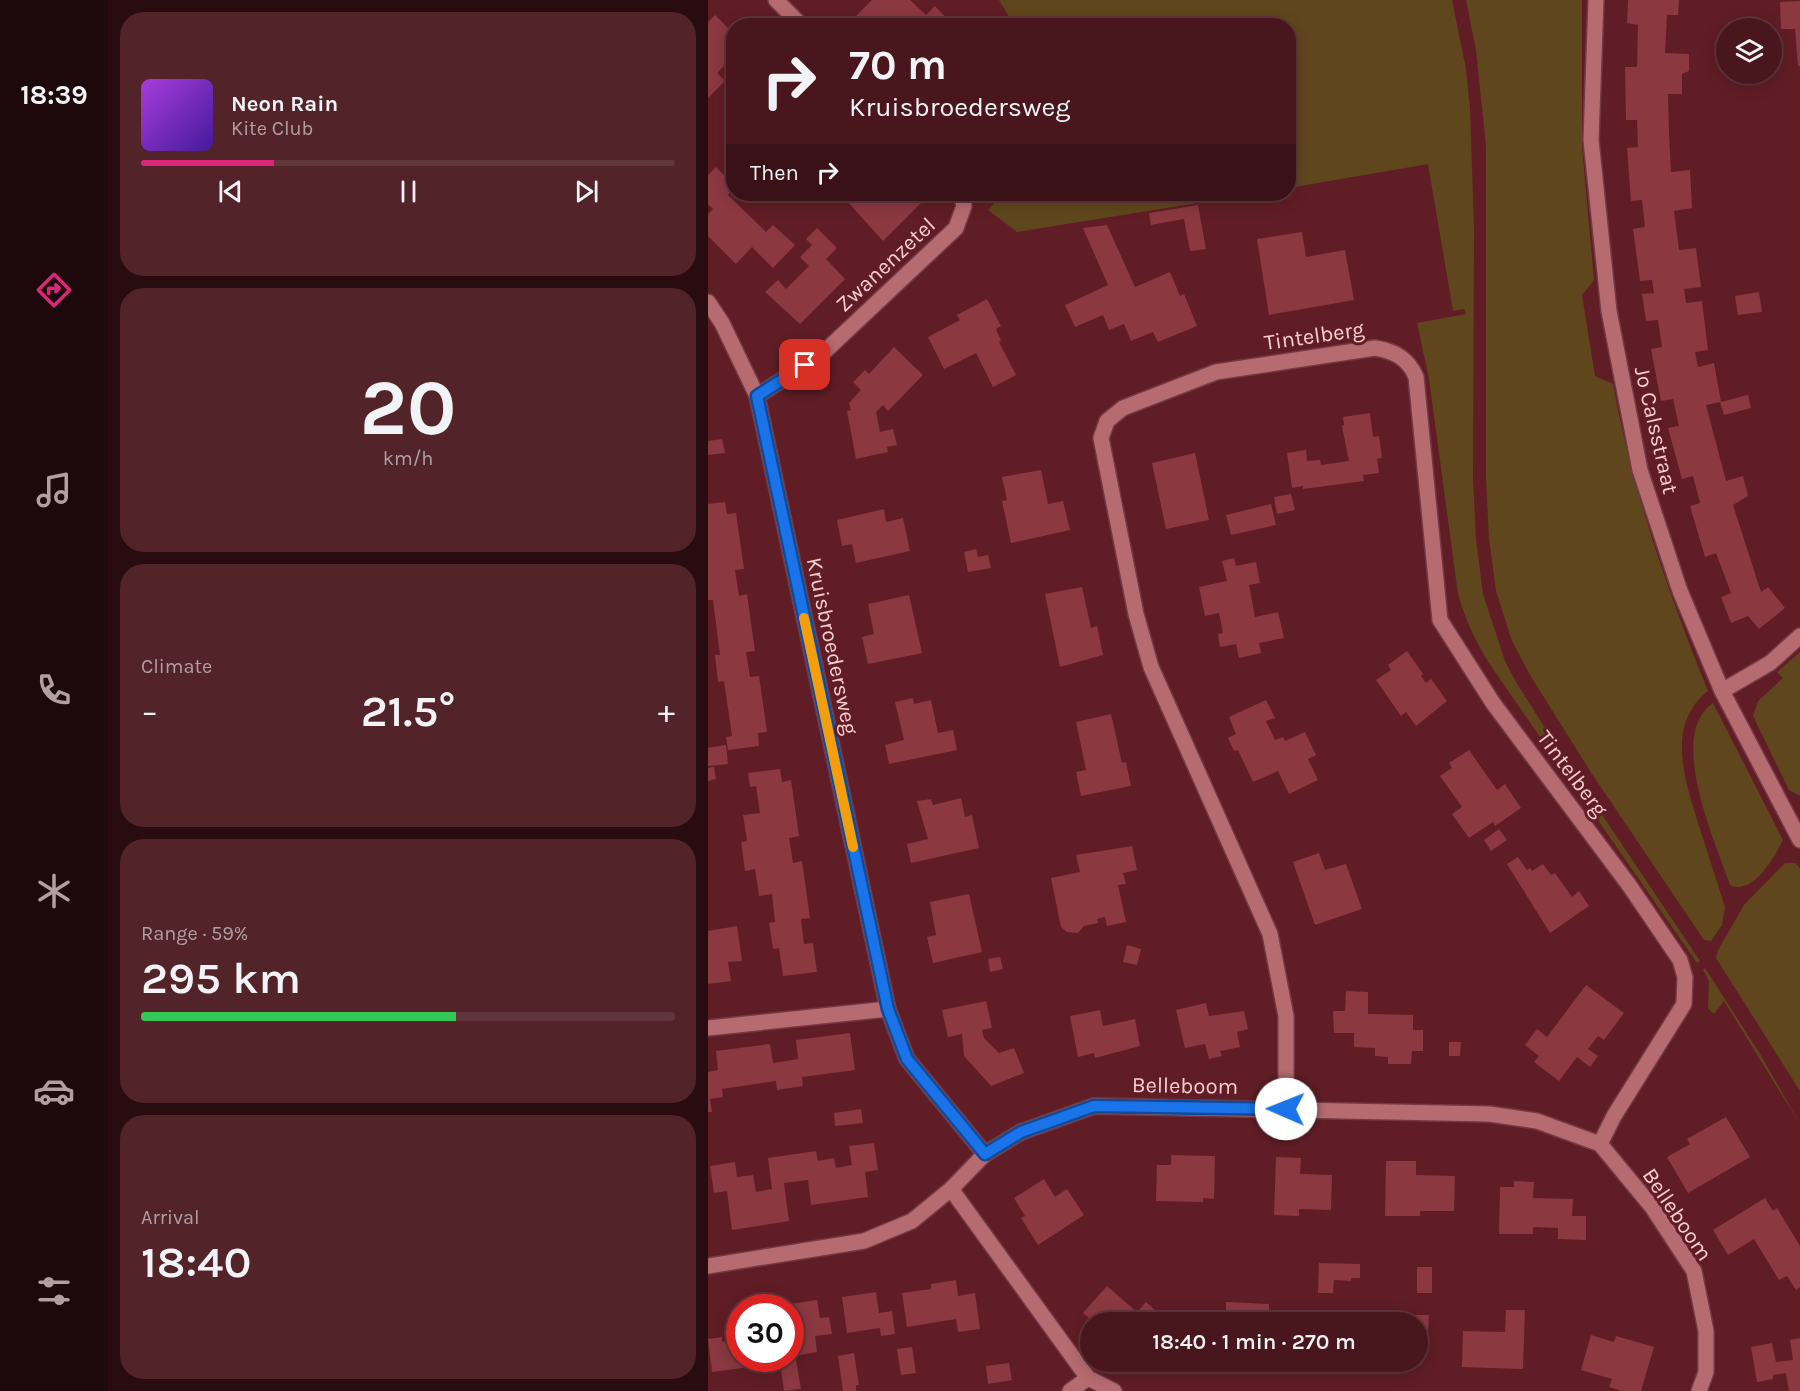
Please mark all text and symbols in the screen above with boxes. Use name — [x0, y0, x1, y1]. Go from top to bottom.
map controls — [1716, 18, 1782, 84]
button: layers — [1716, 18, 1782, 84]
text: 70 m — [849, 40, 947, 90]
icon: right — [750, 42, 828, 120]
text: 18:39 — [20, 79, 88, 111]
text: Neon Rain — [231, 91, 338, 117]
text: Kruisbroedersweg — [849, 91, 1071, 123]
text: Kite Club — [231, 117, 313, 140]
icon: right — [811, 156, 844, 189]
text: Then — [750, 160, 799, 186]
icon: previous — [214, 175, 247, 208]
icon: pause — [392, 175, 425, 208]
icon: next — [570, 175, 603, 208]
street label: Zwanenzetel — [831, 212, 941, 317]
icon: directions — [33, 269, 75, 311]
street label: Tintelberg — [1262, 316, 1366, 356]
pin — [779, 339, 830, 390]
icon: arrive — [788, 348, 821, 381]
text: 20 — [360, 362, 456, 454]
street label: Jo Calsstraat — [1629, 364, 1683, 496]
text: km/h — [383, 447, 433, 470]
icon: music — [33, 469, 75, 511]
street label: Kruisbroedersweg — [801, 555, 864, 738]
text: Climate — [141, 655, 212, 678]
icon: phone — [33, 669, 75, 711]
text: 21.5° — [361, 685, 455, 737]
text: − — [141, 692, 158, 730]
text: + — [658, 692, 675, 730]
street label: Tintelberg — [1531, 725, 1613, 822]
icon: climate — [33, 870, 75, 912]
text: Range · 59% — [141, 922, 248, 945]
text: 295 km — [141, 952, 301, 1004]
icon: car — [33, 1070, 75, 1112]
street label: Belleboom — [1132, 1072, 1238, 1100]
position arrow — [1254, 1077, 1318, 1141]
street label: Belleboom — [1637, 1163, 1718, 1266]
text: Arrival — [141, 1206, 200, 1229]
text: 18:40 — [141, 1236, 251, 1288]
icon: filters — [33, 1270, 75, 1312]
speed limit sign: 30 — [726, 1294, 804, 1372]
text: 18:40 · 1 min · 270 m — [1152, 1329, 1356, 1355]

